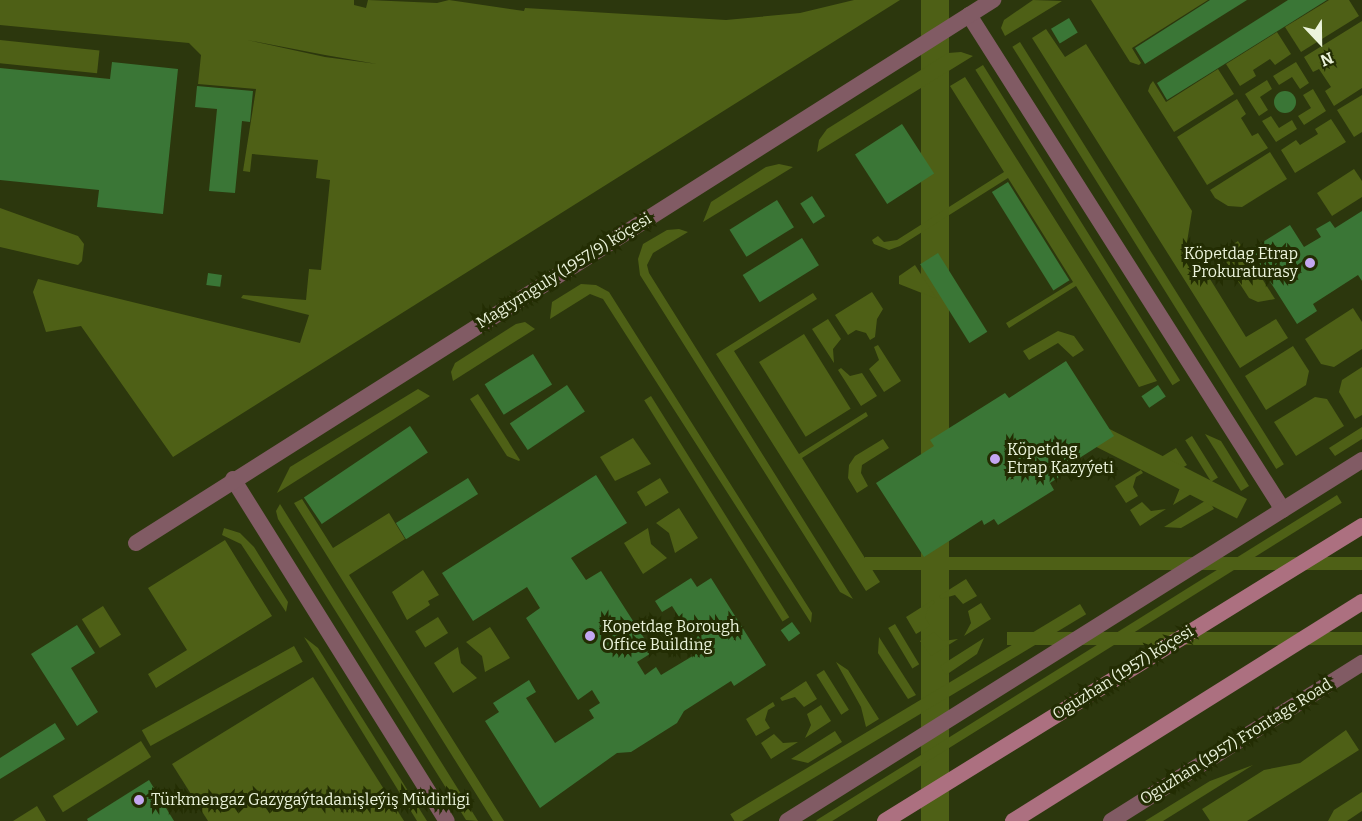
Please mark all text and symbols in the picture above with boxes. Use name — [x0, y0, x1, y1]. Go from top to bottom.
north arrow — [1290, 12, 1350, 72]
text: N — [1318, 48, 1336, 70]
street label: Magtymguly (1957/9) köçesi — [473, 209, 655, 333]
place label: Köpetdag Etrap Prokuraturasy — [1184, 244, 1298, 282]
marker: Köpetdag Etrap Prokuraturasy — [1303, 256, 1317, 270]
place label: Köpetdag Etrap Kazyýeti — [1007, 440, 1114, 478]
marker: Köpetdag Etrap Kazyýeti — [988, 452, 1002, 466]
place label: Kopetdag Borough Office Building — [602, 617, 740, 655]
street label: Oguzhan (1957) köçesi — [1049, 622, 1197, 724]
marker: Kopetdag Borough Office Building — [583, 629, 597, 643]
street label: Oguzhan (1957) Frontage Road — [1136, 675, 1336, 809]
place label: Türkmengaz Gazygaýtadanişleýiş Müdirligi — [151, 790, 470, 810]
marker: Türkmengaz Gazygaýtadanişleýiş Müdirligi — [132, 793, 146, 807]

